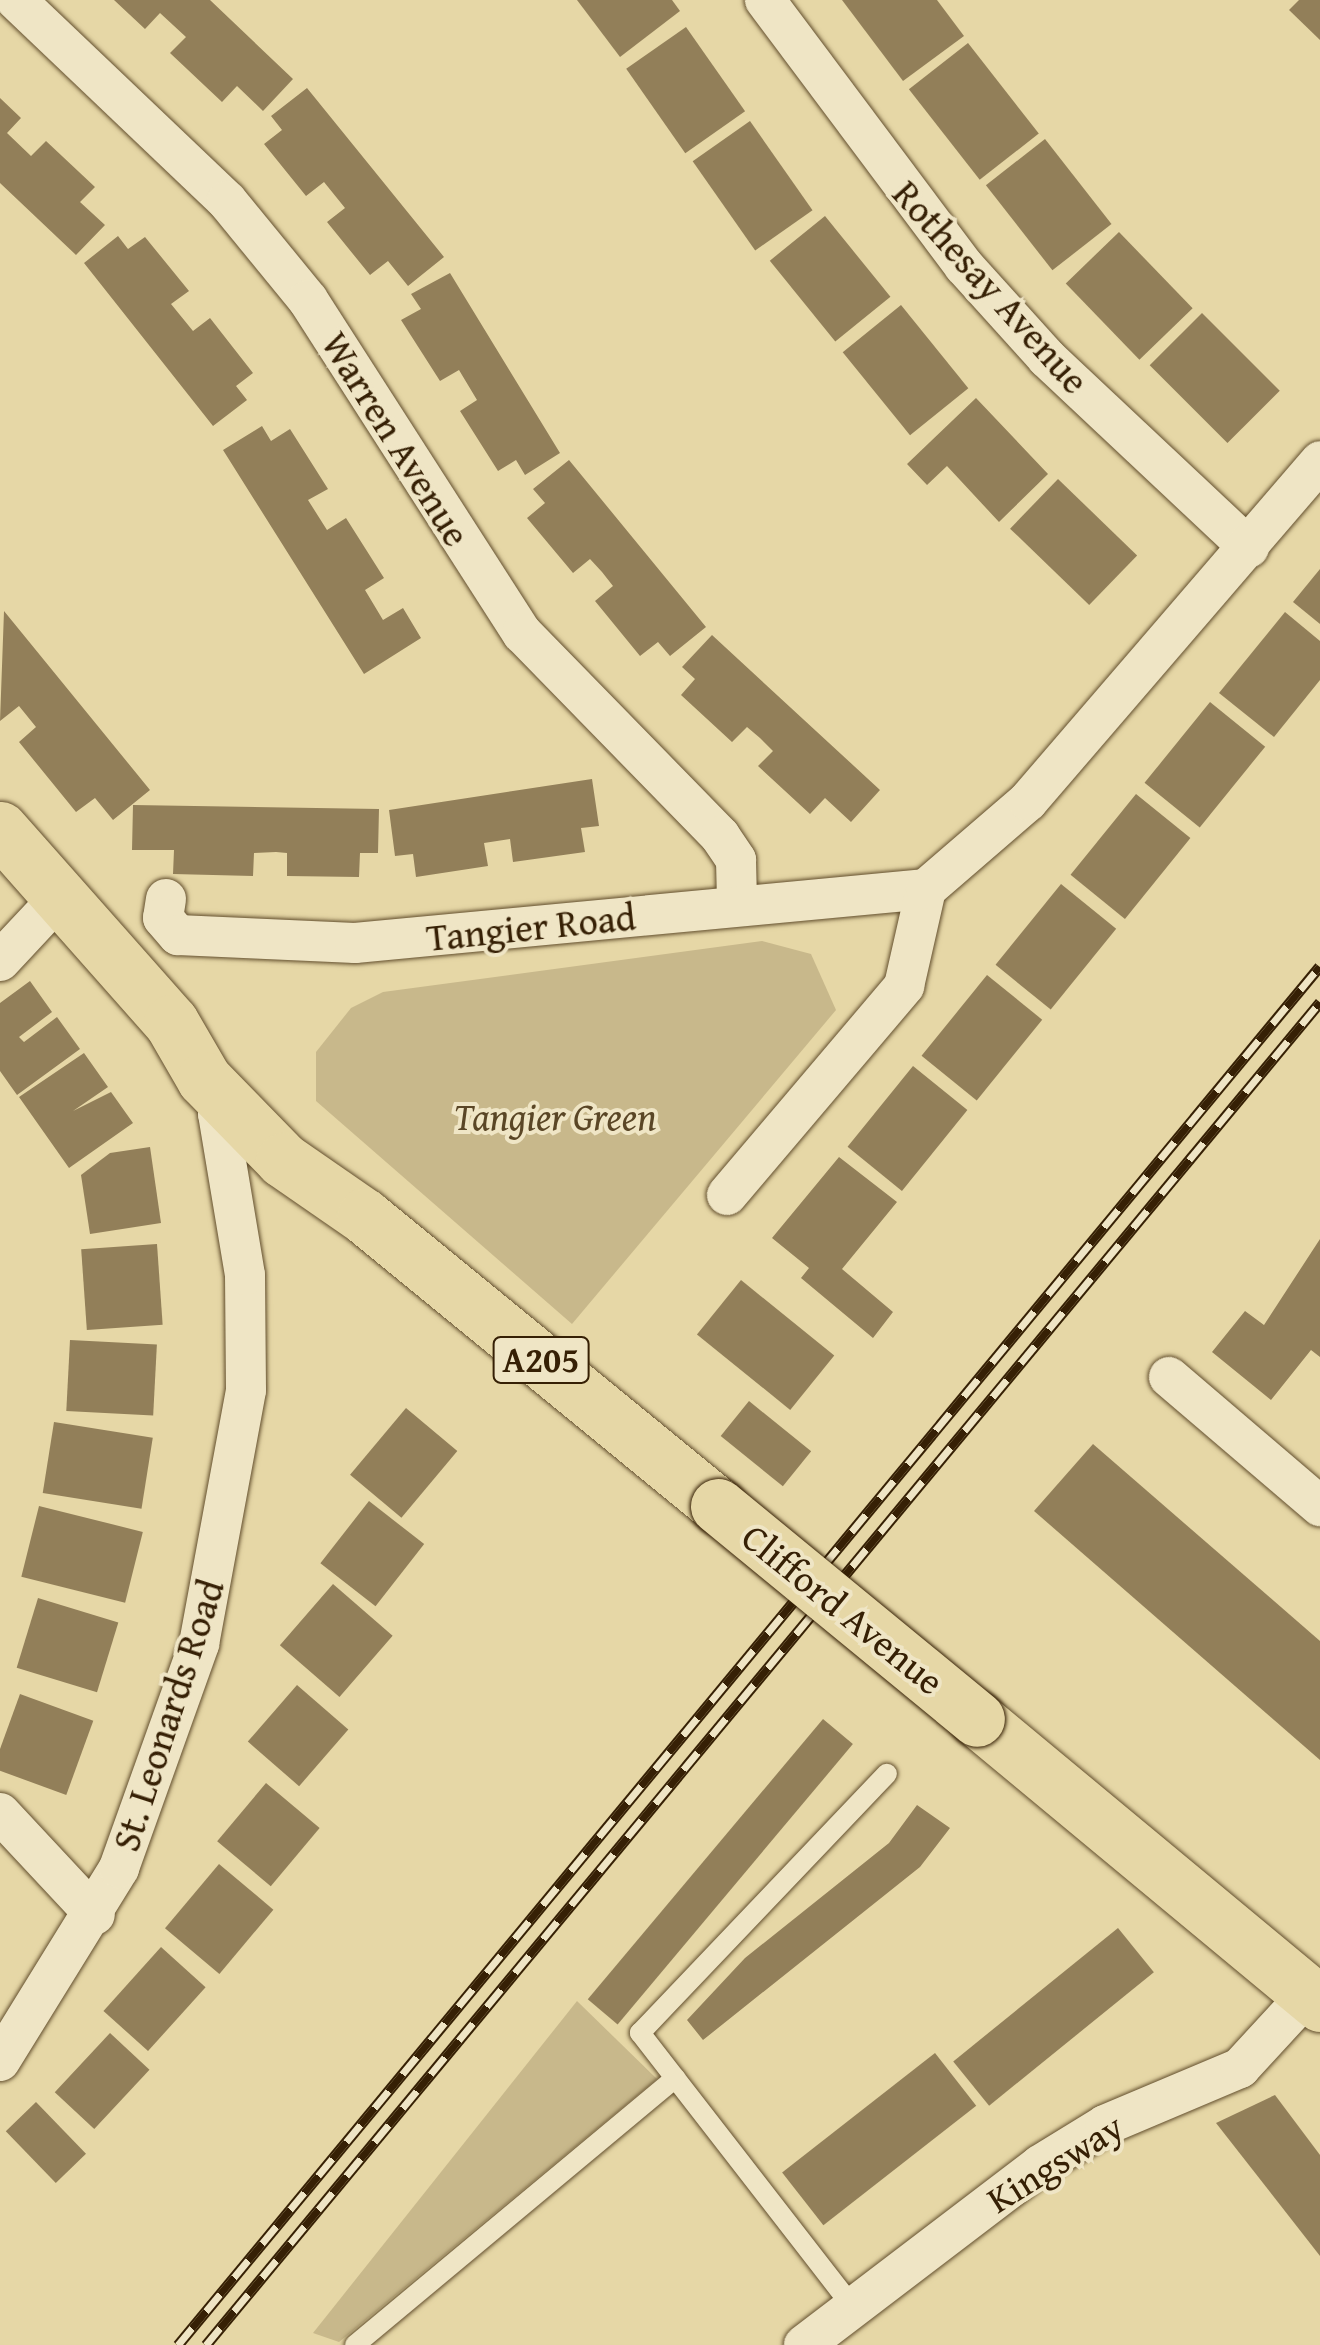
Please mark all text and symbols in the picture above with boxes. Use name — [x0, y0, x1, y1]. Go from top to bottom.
street label: Rothesay Avenue — [883, 171, 1099, 403]
street label: Warren Avenue — [312, 324, 480, 554]
street label: Tangier Road — [424, 893, 638, 961]
park label: Tangier Green — [454, 1094, 656, 1140]
road number: A205 — [491, 1330, 591, 1390]
street label: Clifford Avenue — [733, 1514, 953, 1704]
street label: St. Leonards Road — [103, 1573, 233, 1857]
street label: Kingsway — [979, 2103, 1131, 2223]

